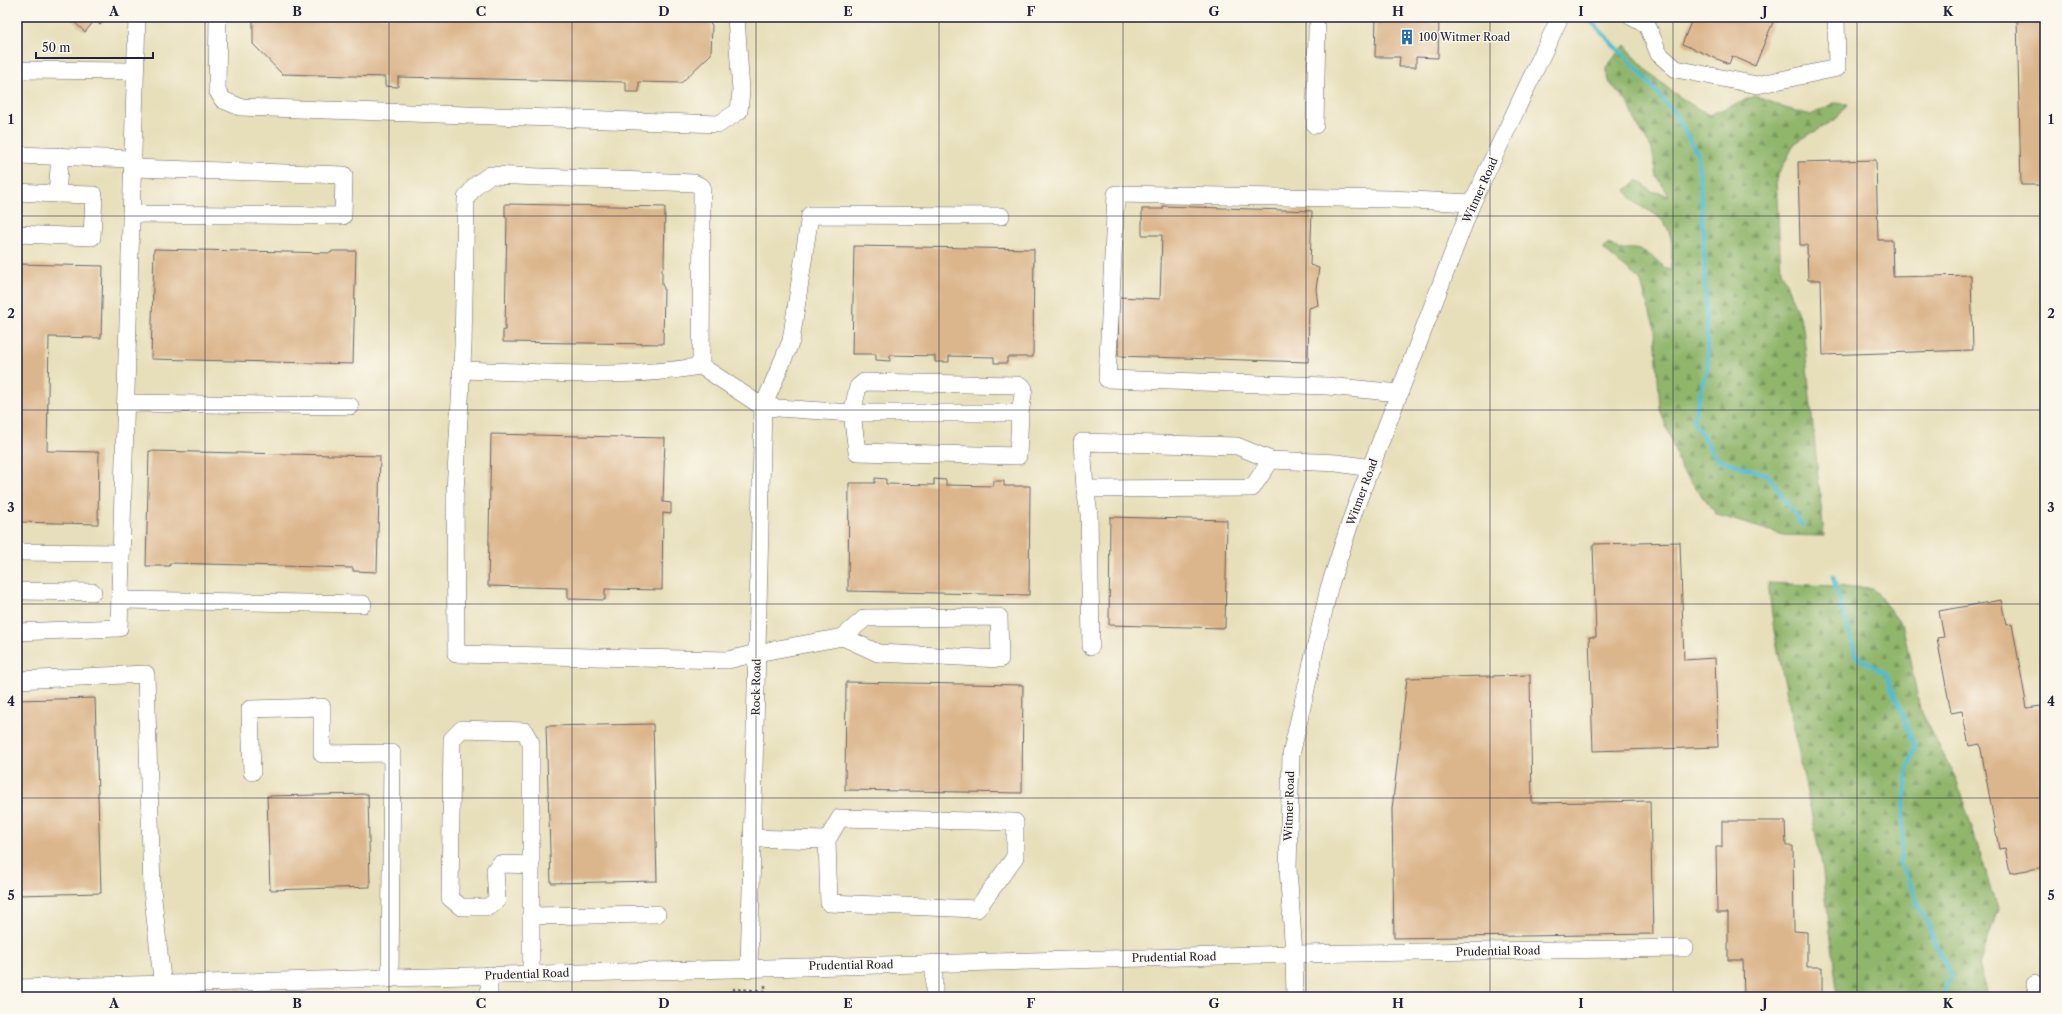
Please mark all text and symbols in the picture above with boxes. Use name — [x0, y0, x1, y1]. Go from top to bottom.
text: A — [108, 3, 120, 19]
text: B — [292, 3, 302, 19]
text: C — [476, 3, 486, 19]
text: D — [658, 3, 670, 19]
text: E — [843, 3, 853, 19]
text: F — [1027, 3, 1036, 19]
text: G — [1208, 3, 1220, 19]
text: H — [1392, 3, 1404, 19]
text: I — [1578, 3, 1584, 19]
text: J — [1760, 3, 1768, 19]
text: K — [1943, 3, 1954, 19]
building icon: 100 Witmer Road — [1398, 28, 1416, 46]
place label: 100 Witmer Road — [1419, 30, 1511, 44]
scale bar — [36, 34, 153, 60]
text: 50 m — [42, 40, 71, 55]
text: 1 — [8, 111, 14, 127]
text: 1 — [2048, 111, 2054, 127]
street label: Witmer Road — [1459, 155, 1501, 226]
text: 2 — [7, 305, 15, 321]
text: 2 — [2047, 305, 2055, 321]
street label: Witmer Road — [1343, 456, 1381, 528]
text: 3 — [7, 499, 15, 515]
text: 3 — [2047, 499, 2055, 515]
street label: Rock Road — [749, 658, 763, 715]
text: 4 — [7, 693, 15, 709]
text: 4 — [2047, 693, 2055, 709]
street label: Witmer Road — [1281, 770, 1297, 842]
text: 5 — [7, 887, 15, 903]
text: 5 — [2047, 887, 2055, 903]
street label: Prudential Road — [1455, 943, 1541, 959]
street label: Prudential Road — [1131, 949, 1217, 965]
street label: Prudential Road — [808, 957, 894, 973]
street label: Prudential Road — [484, 966, 570, 982]
text: A — [108, 995, 120, 1011]
text: B — [292, 995, 302, 1011]
text: C — [476, 995, 486, 1011]
text: D — [658, 995, 670, 1011]
text: E — [843, 995, 853, 1011]
text: F — [1027, 995, 1036, 1011]
text: G — [1208, 995, 1220, 1011]
text: H — [1392, 995, 1404, 1011]
text: I — [1578, 995, 1584, 1011]
text: J — [1760, 995, 1768, 1011]
text: K — [1943, 995, 1954, 1011]

